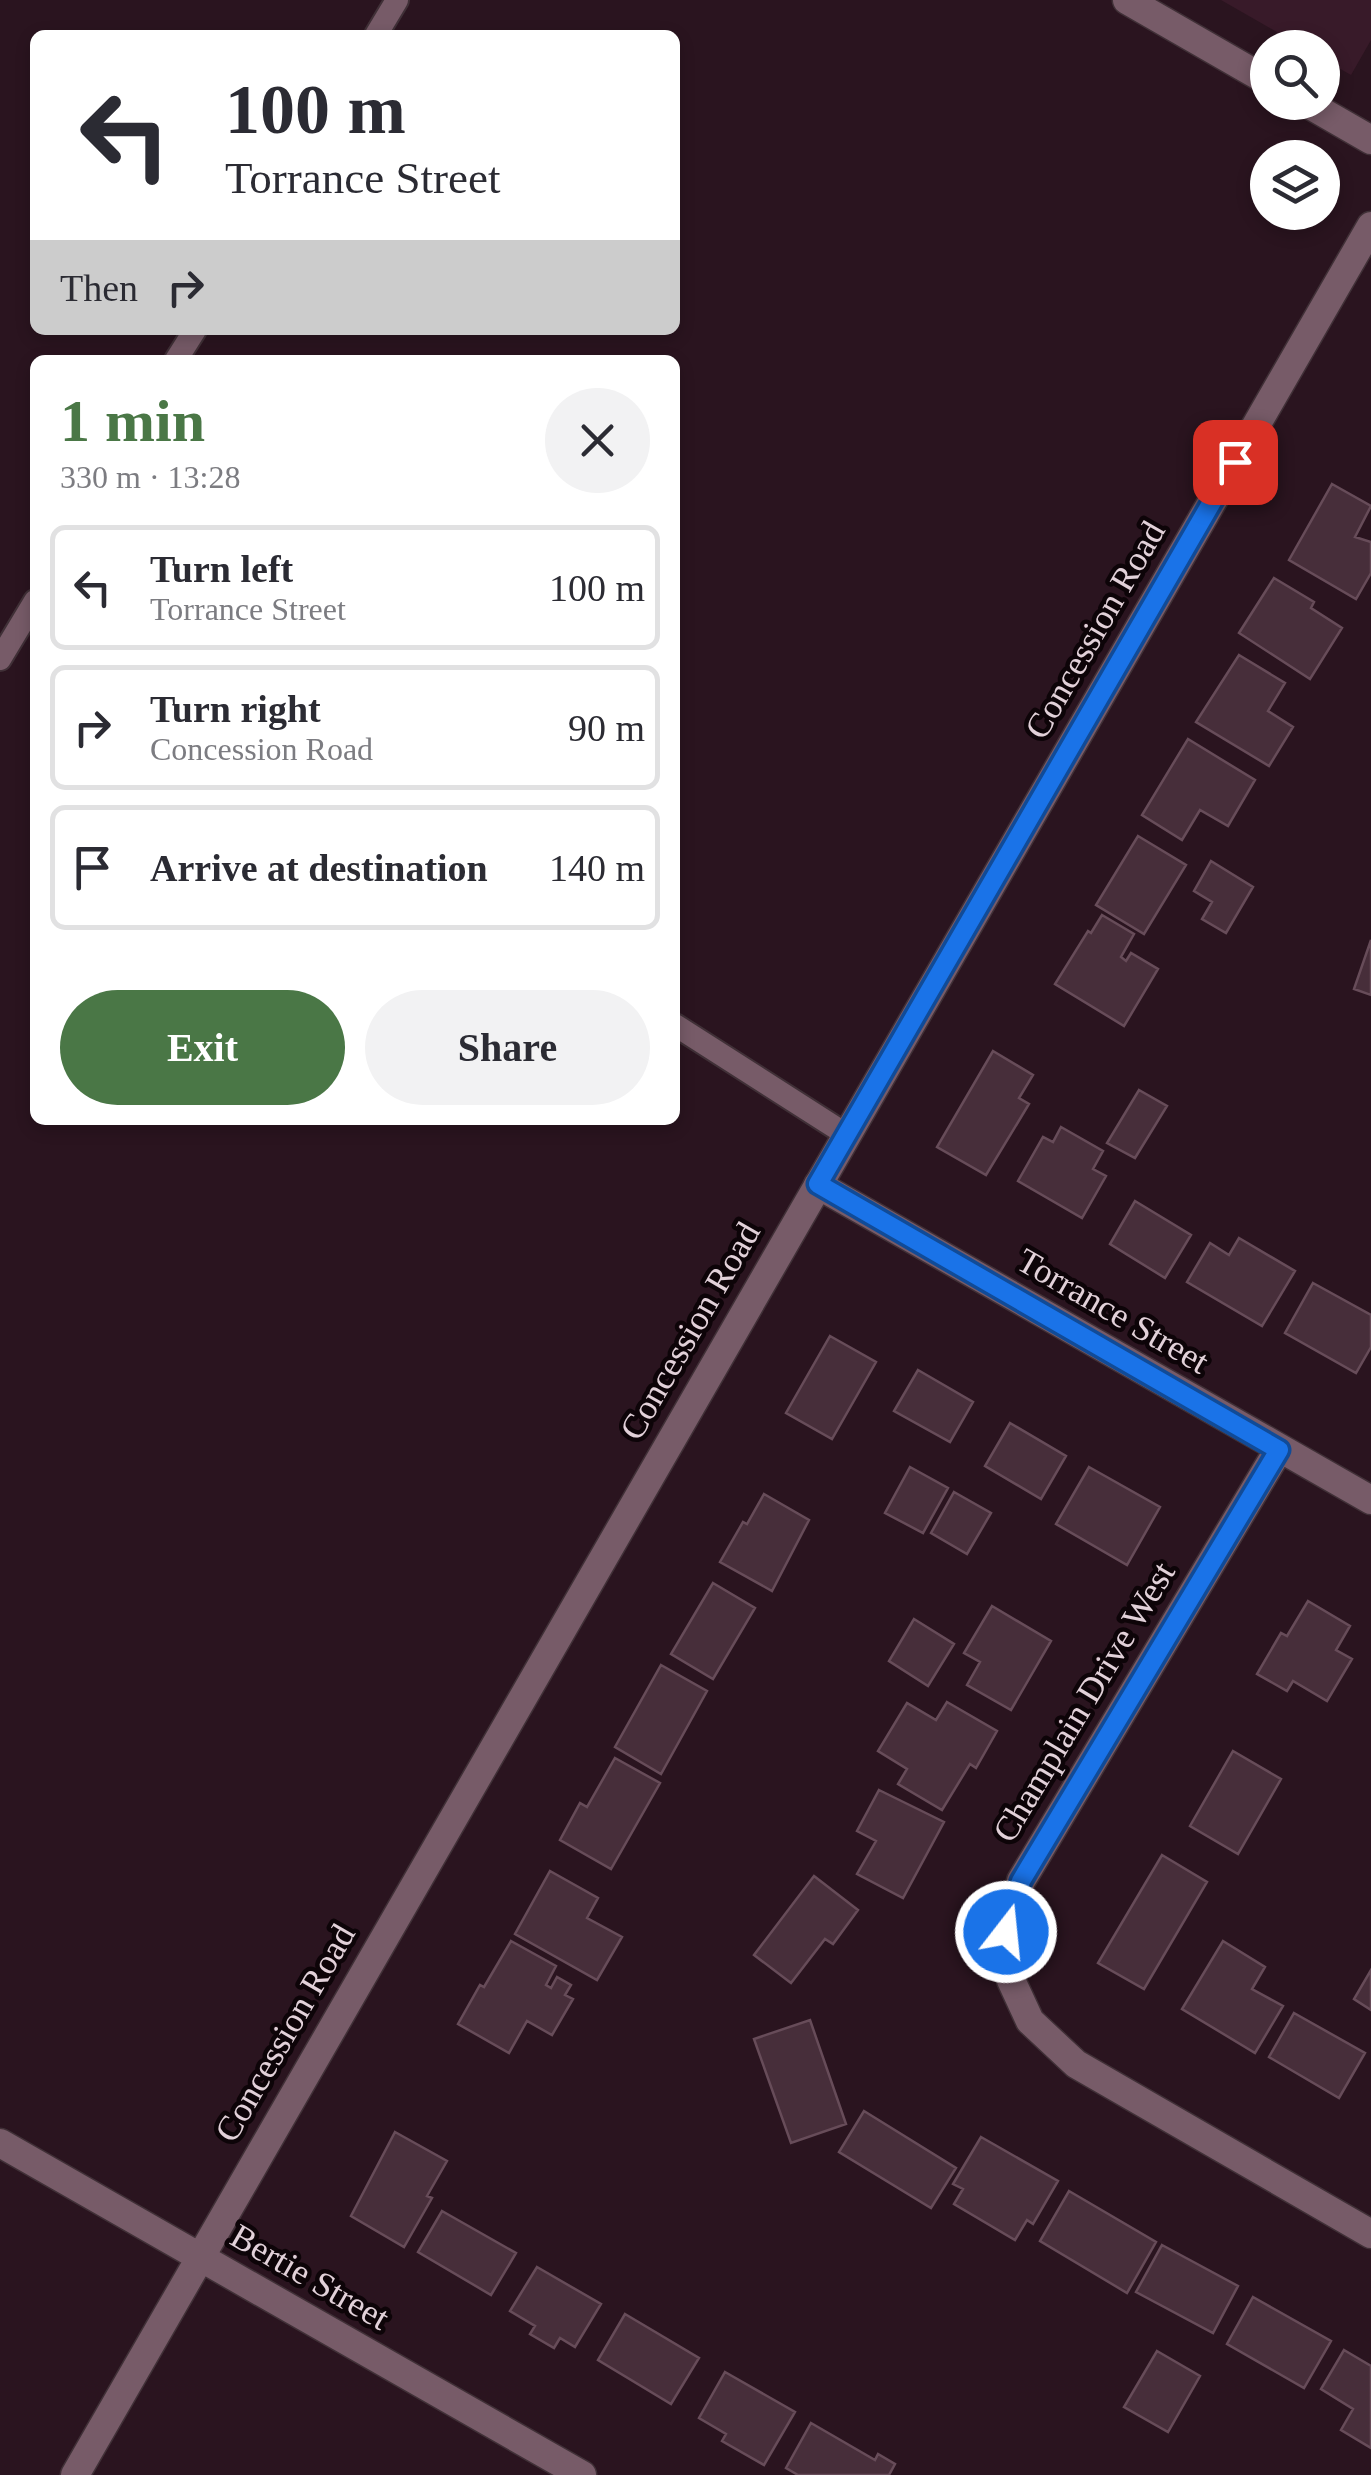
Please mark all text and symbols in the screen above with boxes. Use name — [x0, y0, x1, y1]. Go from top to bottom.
map controls — [1250, 30, 1340, 230]
button: search — [1250, 30, 1340, 120]
icon: left — [60, 70, 190, 200]
text: 100 m — [225, 71, 406, 148]
button: layers — [1250, 140, 1340, 230]
text: Torrance Street — [225, 153, 500, 203]
icon: right — [158, 260, 213, 315]
text: Then — [60, 267, 138, 309]
text: 1 min — [60, 388, 205, 454]
button: close — [545, 388, 650, 493]
pin — [1193, 420, 1278, 505]
icon: arrive — [1208, 435, 1263, 490]
text: 330 m · 13:28 — [60, 459, 240, 495]
street label: Concession Road — [1017, 514, 1173, 745]
text: Turn left — [150, 548, 293, 590]
icon: left — [65, 560, 120, 615]
text: 100 m — [549, 567, 645, 609]
text: Torrance Street — [150, 591, 346, 627]
text: Turn right — [150, 688, 321, 730]
icon: right — [65, 700, 120, 755]
text: 90 m — [568, 707, 645, 749]
text: Concession Road — [150, 731, 373, 767]
icon: arrive — [65, 840, 120, 895]
text: Arrive at destination — [150, 847, 488, 889]
text: 140 m — [549, 847, 645, 889]
button: Exit — [60, 990, 345, 1105]
button: Share — [365, 990, 650, 1105]
street label: Concession Road — [612, 1215, 768, 1446]
street label: Torrance Street — [1010, 1241, 1216, 1382]
street label: Champlain Drive West — [985, 1555, 1183, 1849]
position arrow — [954, 1880, 1058, 1984]
street label: Concession Road — [207, 1917, 363, 2148]
street label: Bertie Street — [224, 2216, 396, 2338]

